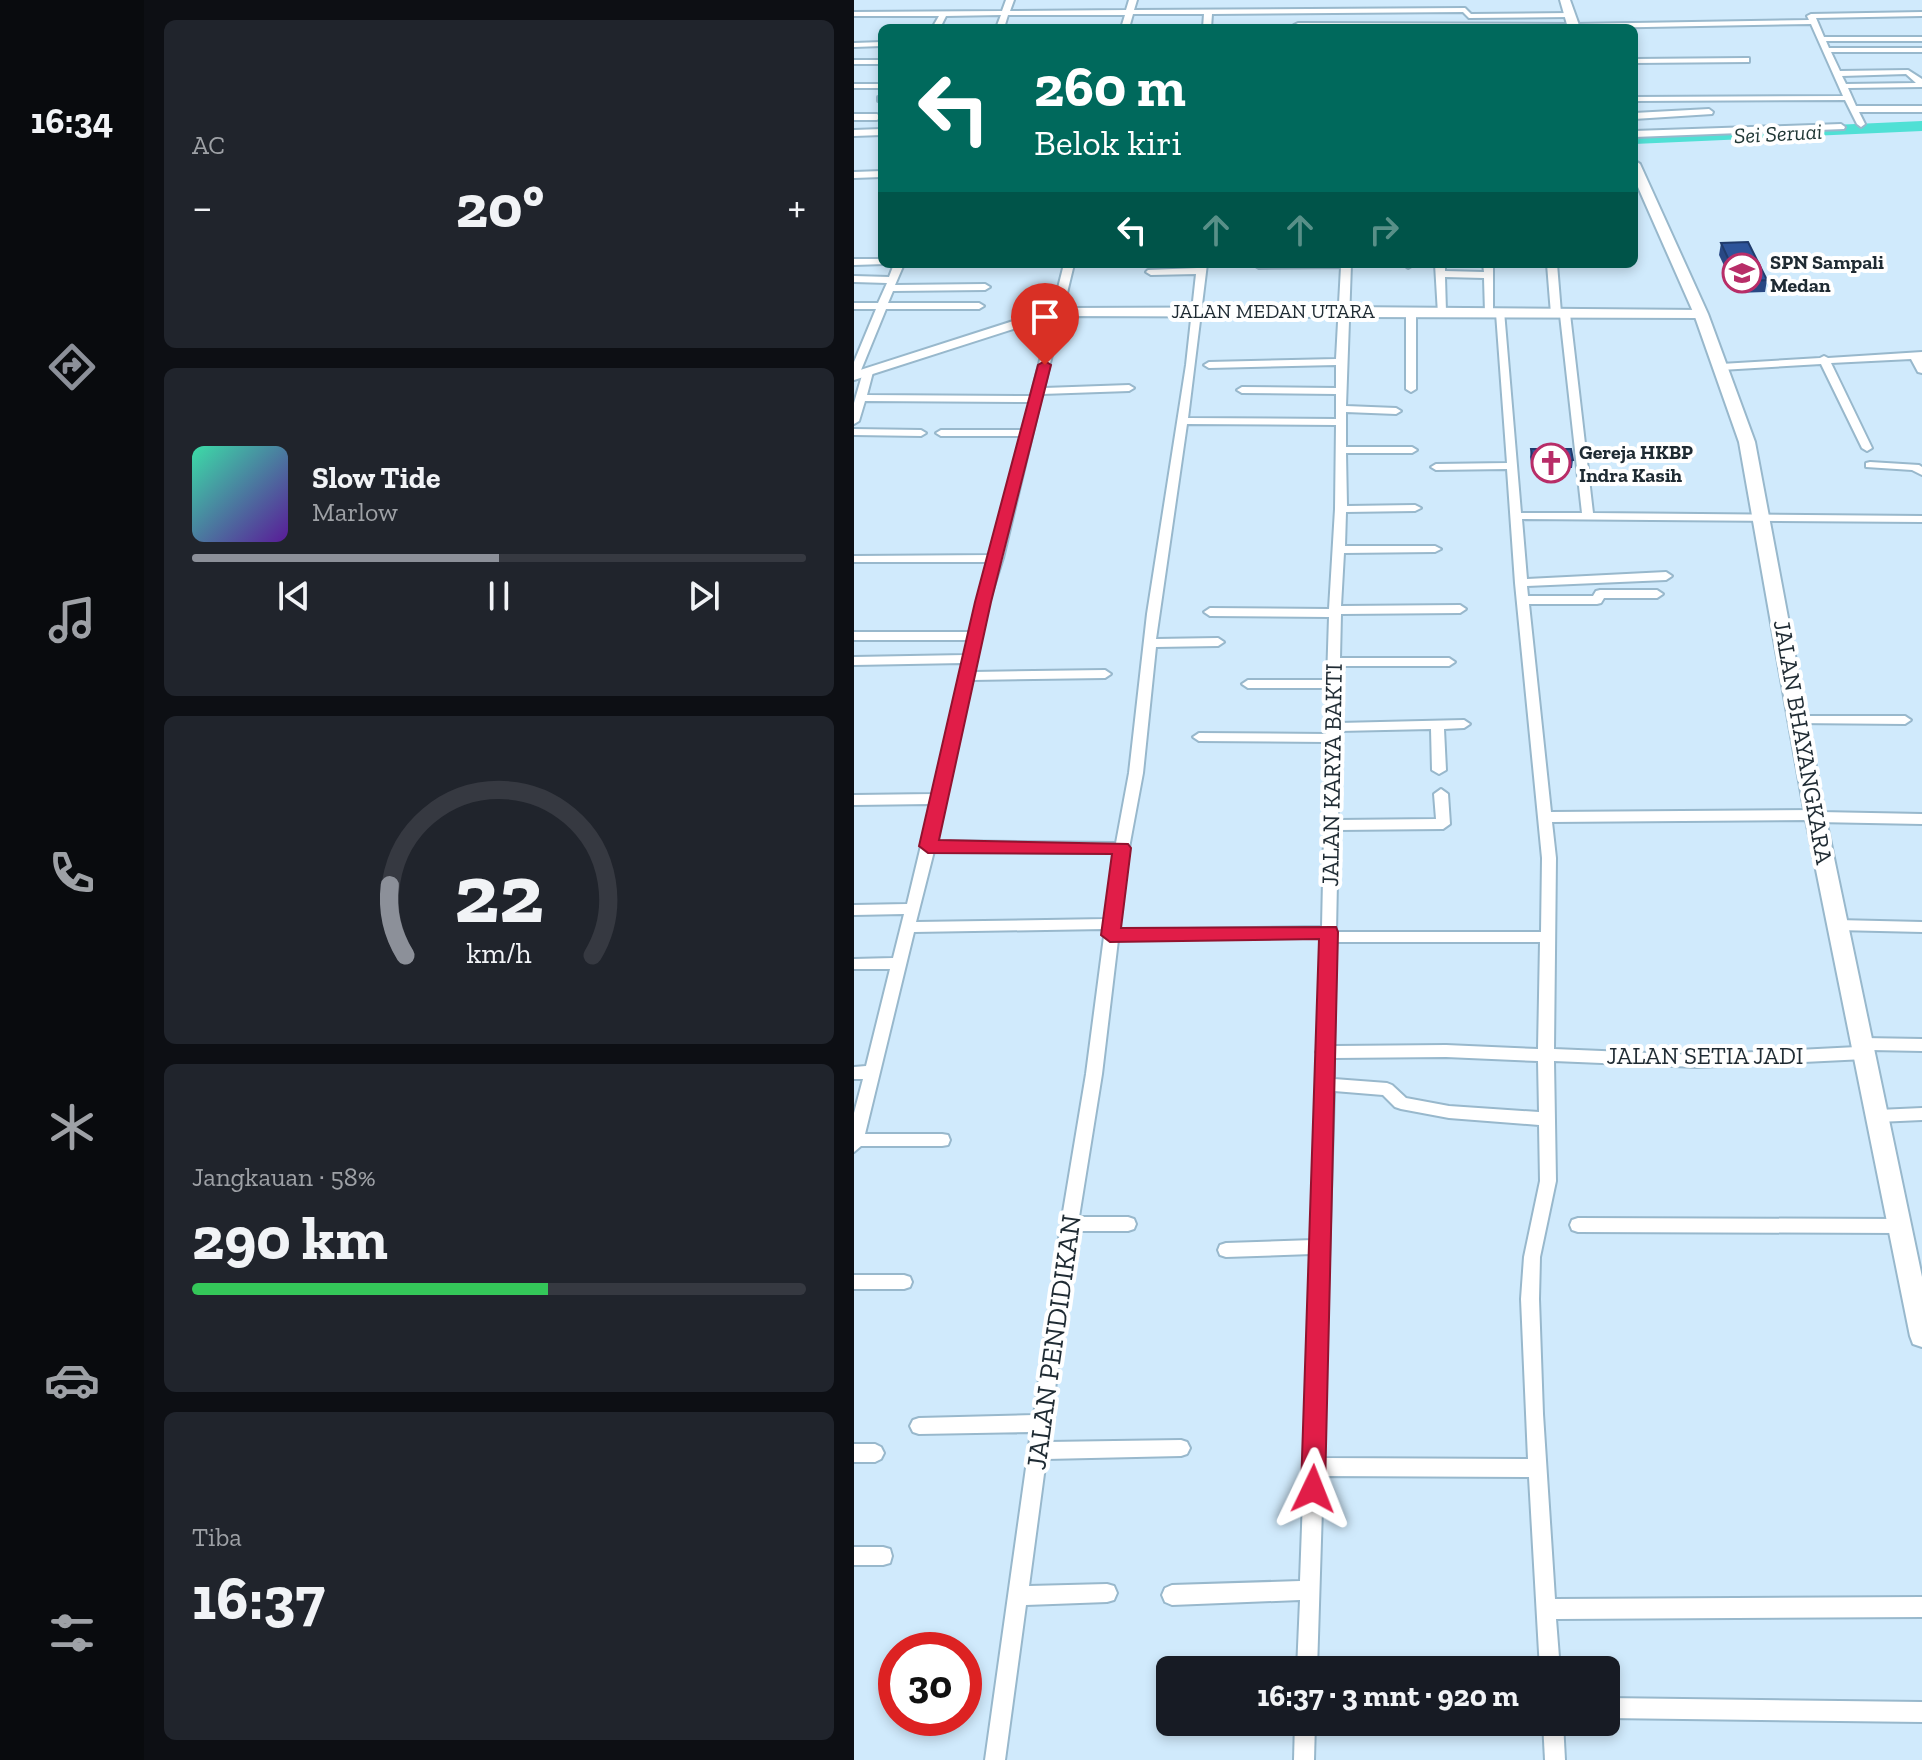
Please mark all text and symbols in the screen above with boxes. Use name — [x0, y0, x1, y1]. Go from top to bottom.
text: 260 m — [1034, 53, 1186, 120]
icon: left — [902, 56, 1006, 160]
text: 16:34 — [31, 99, 113, 142]
water label: Sei Seruai — [1733, 118, 1823, 149]
text: Belok kiri — [1034, 121, 1182, 164]
text: AC — [192, 129, 225, 161]
text: 20° — [456, 170, 544, 242]
text: − — [192, 180, 213, 233]
text: + — [787, 180, 806, 233]
icon: left — [1110, 208, 1154, 252]
icon: ahead — [1194, 208, 1238, 252]
icon: ahead — [1278, 208, 1322, 252]
icon: right — [1362, 208, 1406, 252]
place label: SPN Sampali Medan — [1770, 250, 1884, 297]
school or university icon: SPN Sampali Medan — [1721, 252, 1763, 294]
pin — [1011, 283, 1079, 365]
icon: arrive — [1023, 295, 1067, 339]
street label: JALAN MEDAN UTARA — [1171, 299, 1376, 323]
icon: directions — [44, 339, 100, 395]
place label: Gereja HKBP Indra Kasih — [1579, 440, 1693, 487]
church icon: Gereja HKBP Indra Kasih — [1530, 442, 1572, 484]
text: Slow Tide — [312, 460, 440, 496]
text: Marlow — [312, 496, 398, 528]
icon: previous — [272, 574, 316, 618]
icon: pause — [477, 574, 521, 618]
icon: next — [682, 574, 726, 618]
icon: music — [44, 592, 100, 648]
street label: JALAN BHAYANGKARA — [1768, 617, 1839, 867]
street label: JALAN KARYA BAKTI — [1315, 663, 1348, 887]
text: 22 — [454, 843, 544, 943]
icon: phone — [44, 845, 100, 901]
text: km/h — [466, 936, 532, 970]
street label: JALAN SETIA JADI — [1607, 1041, 1803, 1070]
icon: climate — [44, 1099, 100, 1155]
text: Jangkauan · 58% — [192, 1161, 376, 1193]
text: 290 km — [192, 1202, 388, 1274]
street label: JALAN PENDIDIKAN — [1019, 1213, 1088, 1472]
icon: car — [44, 1352, 100, 1408]
position arrow — [1271, 1447, 1355, 1531]
text: Tiba — [192, 1521, 242, 1553]
text: 16:37 — [192, 1562, 325, 1634]
icon: filters — [44, 1605, 100, 1661]
speed limit sign: 30 — [878, 1632, 982, 1736]
text: 16:37 · 3 mnt · 920 m — [1257, 1678, 1519, 1714]

